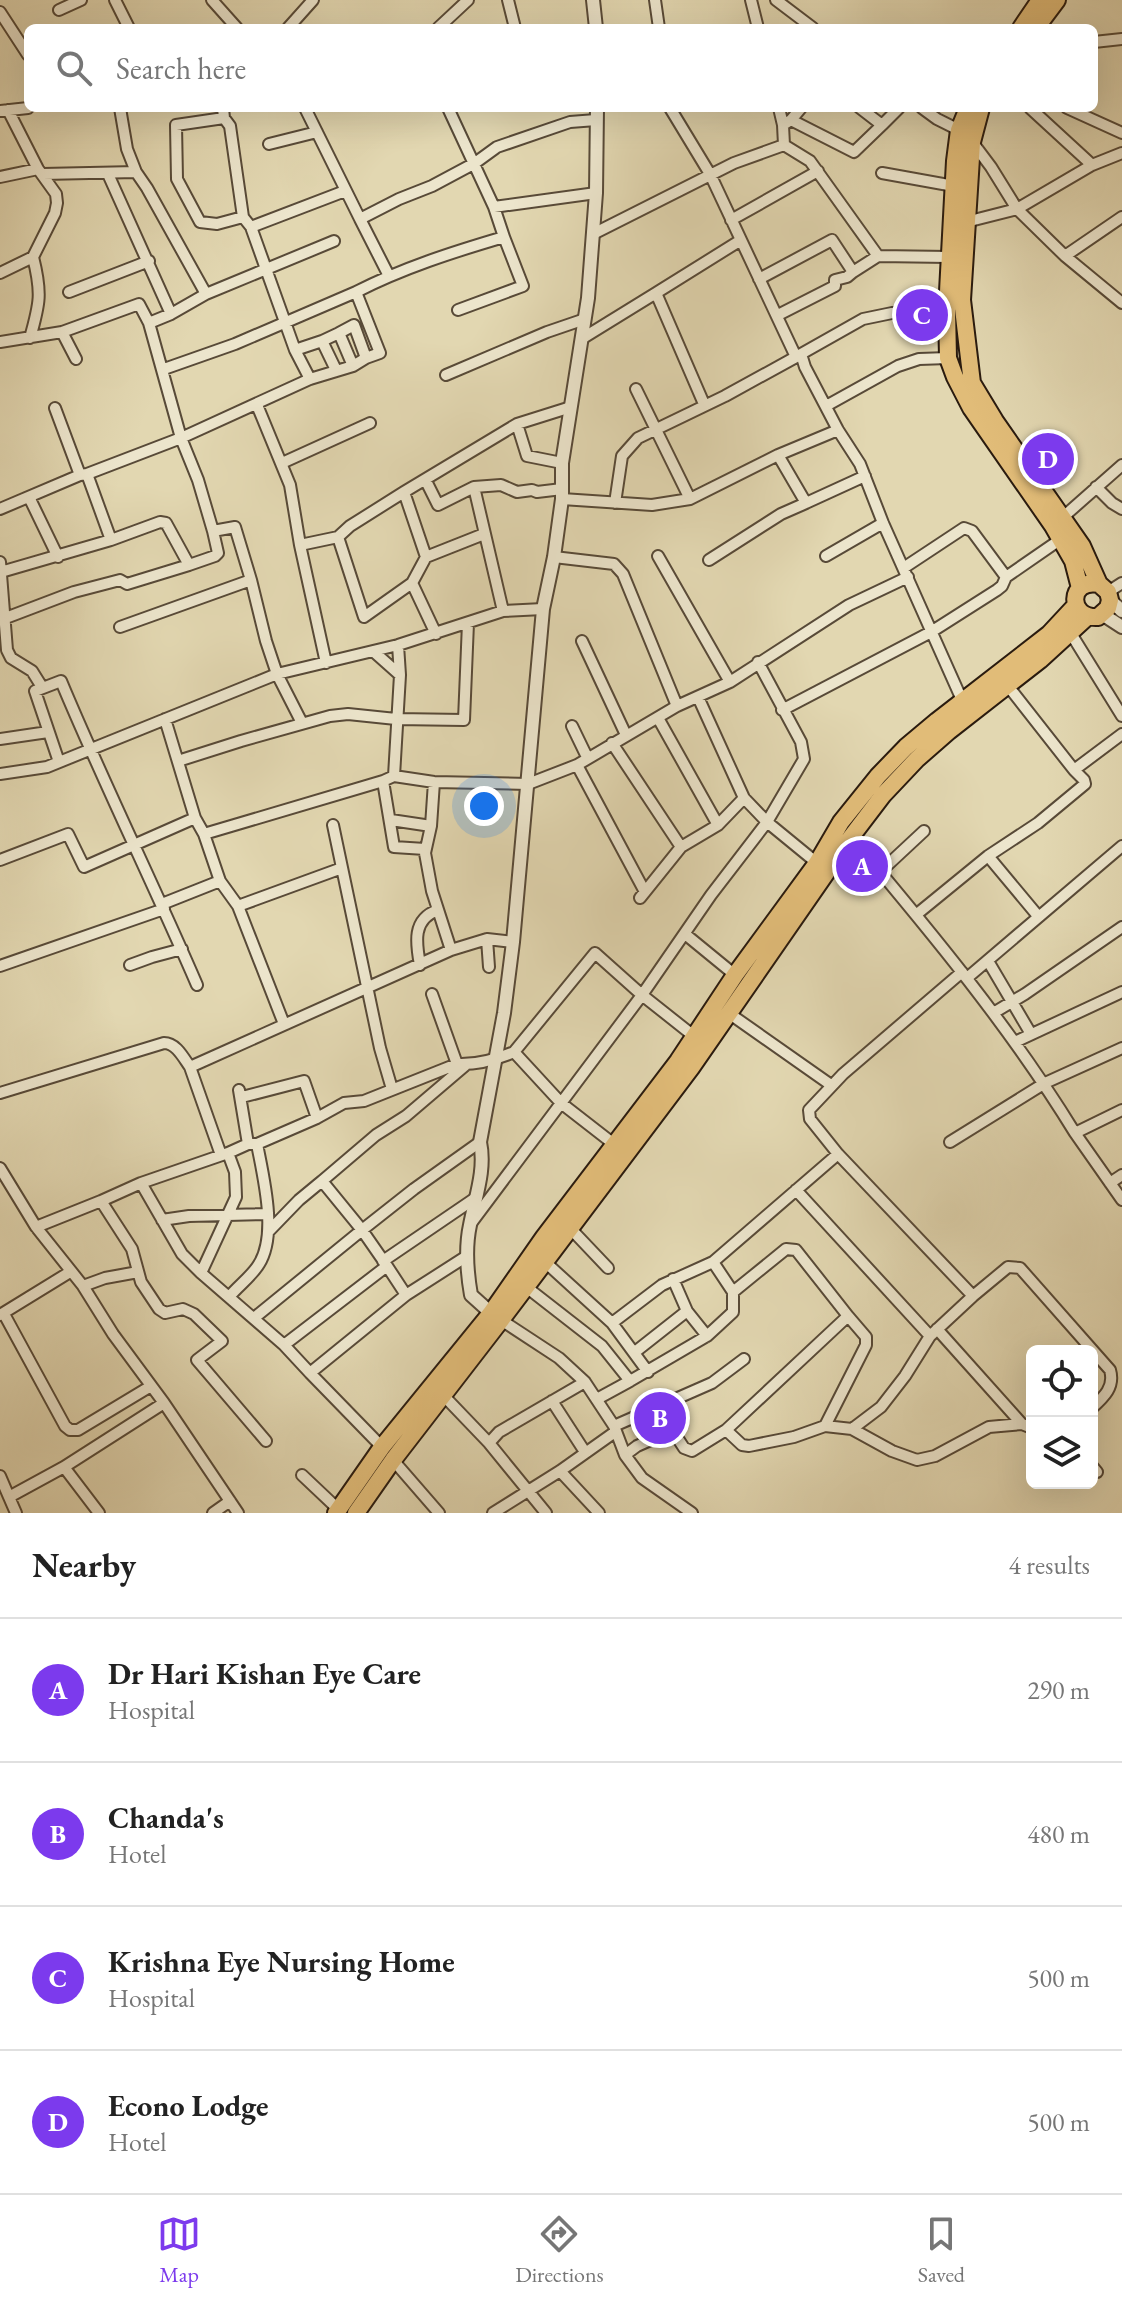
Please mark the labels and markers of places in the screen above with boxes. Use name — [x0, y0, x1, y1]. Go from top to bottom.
pin: C — [896, 285, 948, 345]
pin: D — [1022, 429, 1074, 489]
pin: A — [836, 836, 888, 896]
pin: B — [634, 1388, 686, 1448]

